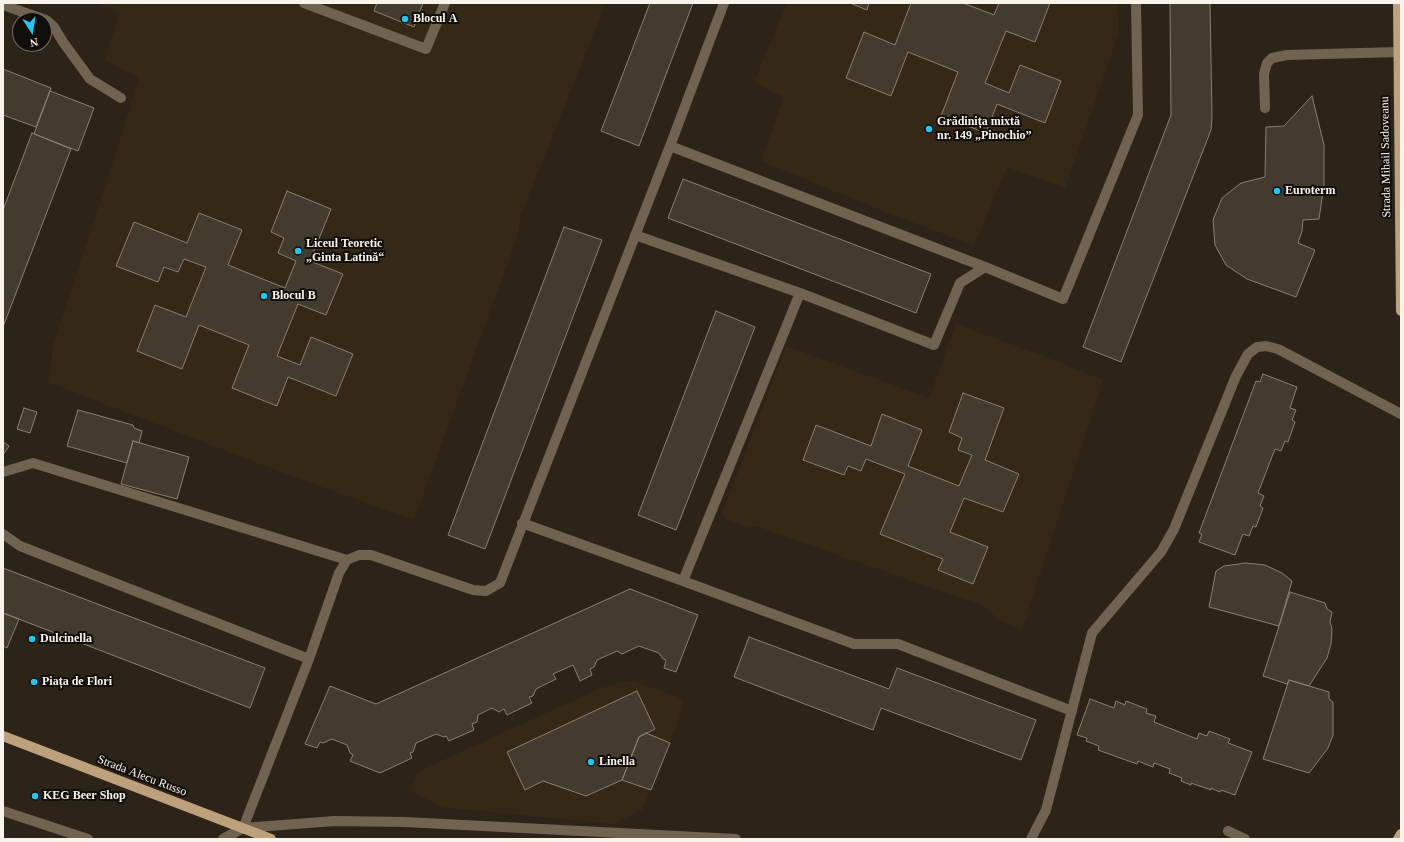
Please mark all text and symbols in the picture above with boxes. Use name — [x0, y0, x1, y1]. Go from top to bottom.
north arrow — [12, 12, 52, 52]
place label: Blocul A — [413, 12, 457, 26]
marker: Blocul A — [400, 14, 410, 24]
text: N — [29, 36, 39, 49]
street label: Strada Mihail Sadoveanu — [1378, 96, 1394, 218]
place label: Grădinița mixtă nr. 149 „Pinochio” — [937, 115, 1032, 143]
marker: Grădinița mixtă nr. 149 „Pinochio” — [924, 124, 934, 134]
place label: Euroterm — [1285, 184, 1335, 198]
marker: Euroterm — [1272, 186, 1282, 196]
place label: Liceul Teoretic „Ginta Latină“ — [306, 237, 384, 265]
marker: Liceul Teoretic „Ginta Latină“ — [293, 246, 303, 256]
place label: Blocul B — [272, 289, 316, 303]
marker: Blocul B — [259, 291, 269, 301]
place label: Dulcinella — [40, 632, 92, 646]
marker: Dulcinella — [27, 634, 37, 644]
place label: Piața de Flori — [42, 675, 112, 689]
marker: Piața de Flori — [29, 677, 39, 687]
street label: Strada Alecu Russo — [95, 752, 189, 800]
place label: Linella — [599, 755, 635, 769]
marker: Linella — [586, 757, 596, 767]
place label: KEG Beer Shop — [43, 789, 126, 803]
marker: KEG Beer Shop — [30, 791, 40, 801]

